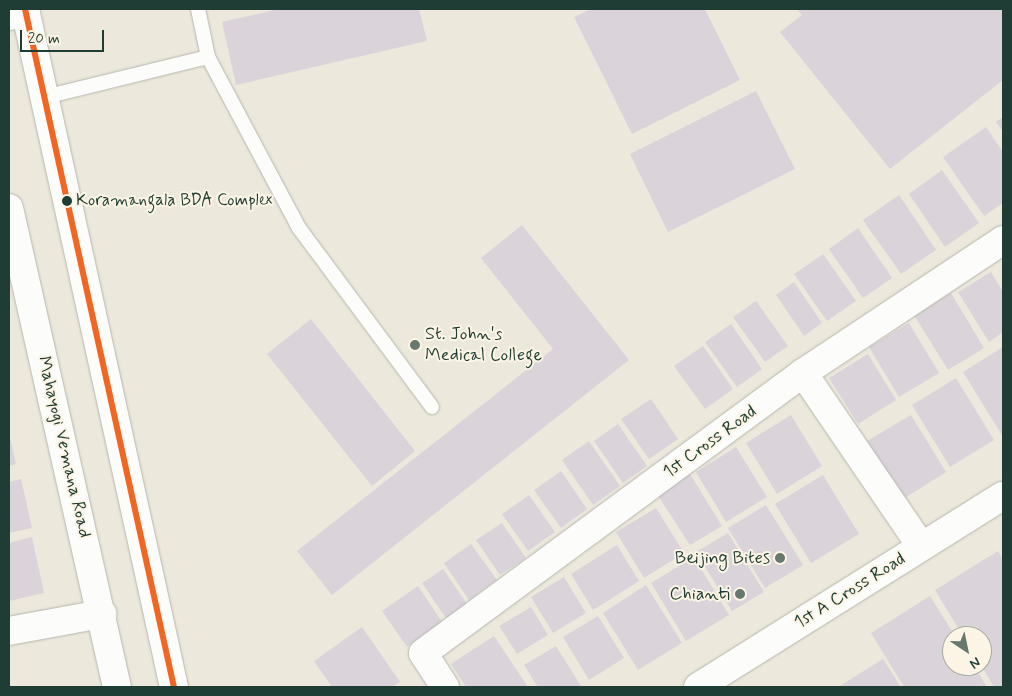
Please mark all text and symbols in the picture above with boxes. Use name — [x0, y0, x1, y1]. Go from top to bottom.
scale bar — [22, 20, 106, 52]
text: 20 m — [28, 29, 60, 49]
place label: Koramangala BDA Complex — [76, 191, 277, 211]
marker: Koramangala BDA Complex — [62, 196, 72, 206]
place label: St. John's Medical College — [425, 324, 544, 366]
marker: St. John's Medical College — [409, 339, 421, 351]
street label: Mahayogi Vemana Road — [33, 354, 95, 540]
street label: 1st Cross Road — [659, 401, 761, 483]
place label: Beijing Bites — [675, 547, 770, 569]
street label: 1st A Cross Road — [791, 548, 909, 634]
marker: Beijing Bites — [774, 552, 786, 564]
place label: Chianti — [669, 583, 730, 605]
marker: Chianti — [734, 588, 746, 600]
north arrow — [942, 626, 992, 676]
text: N — [966, 653, 984, 673]

